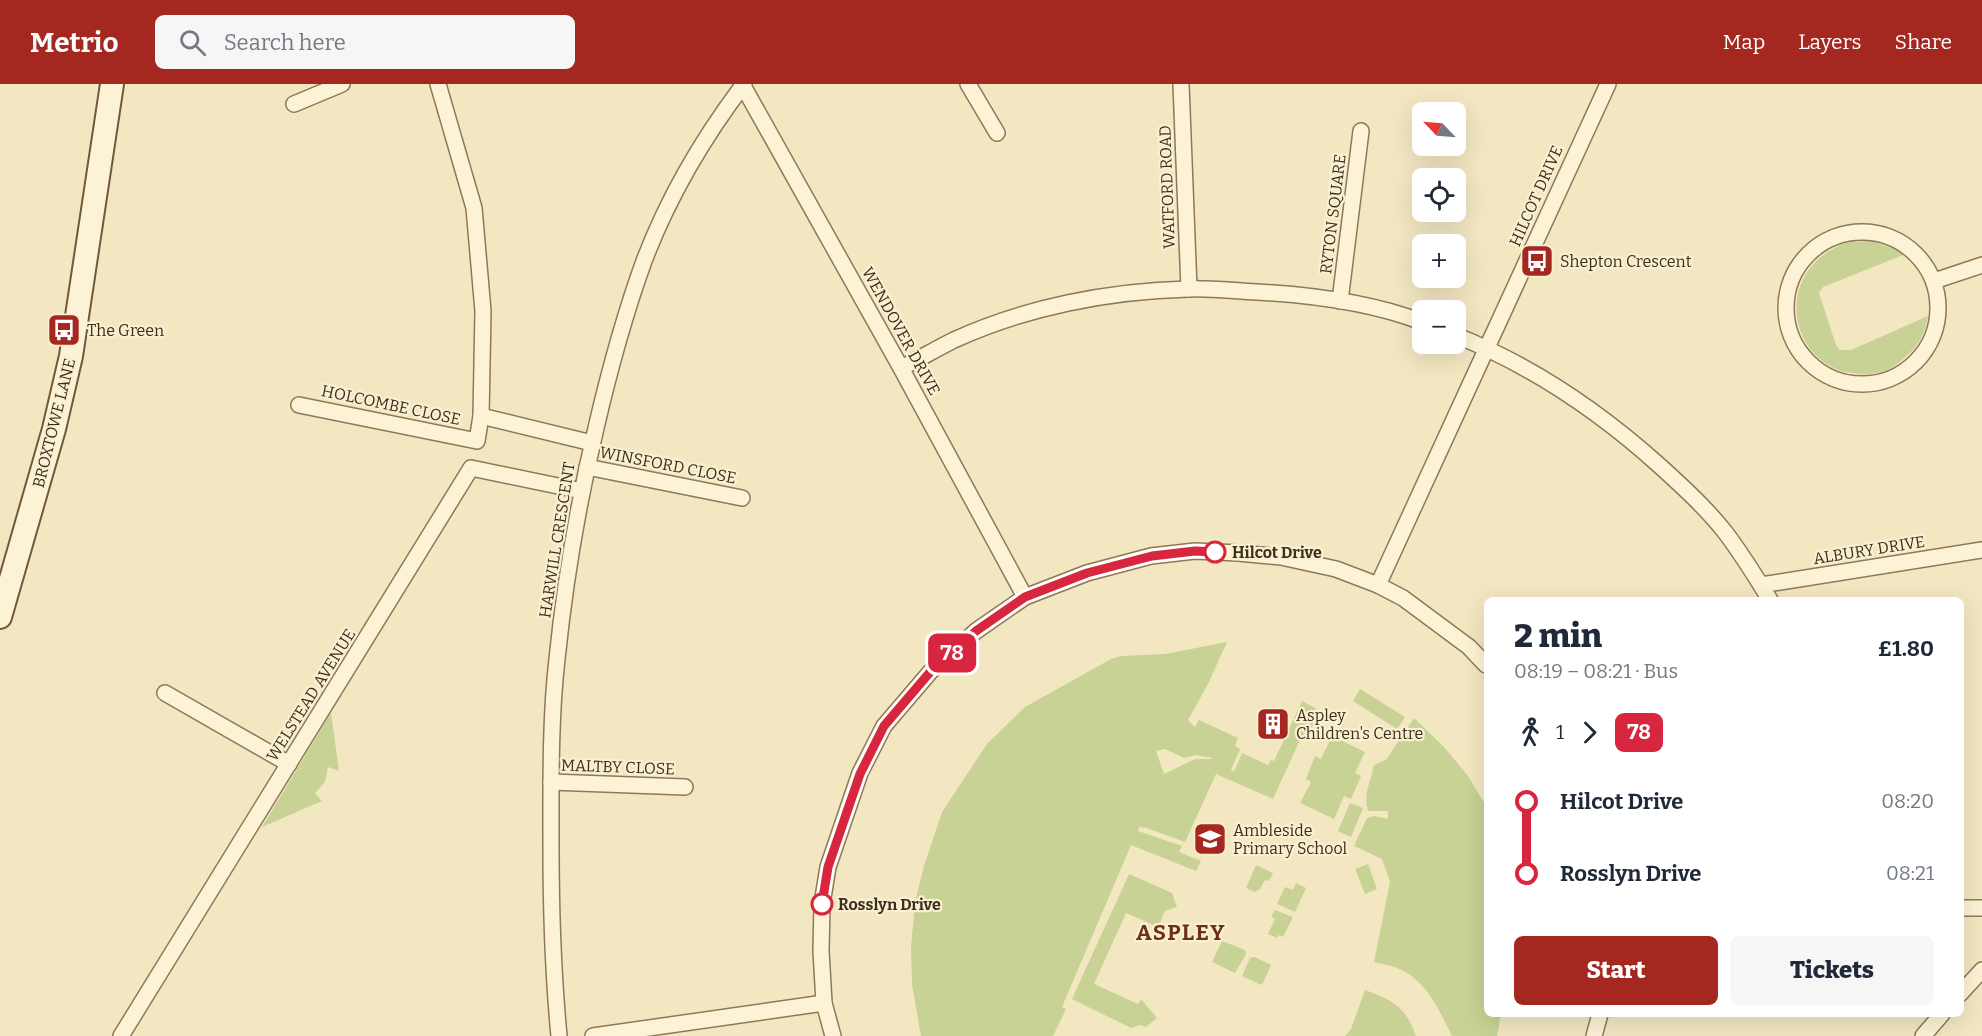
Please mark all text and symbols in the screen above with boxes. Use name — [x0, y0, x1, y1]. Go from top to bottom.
search box — [155, 15, 575, 69]
text: Metrio — [30, 26, 119, 59]
icon: search — [176, 26, 209, 59]
text: Search here — [224, 29, 346, 56]
text: Map — [1723, 29, 1765, 55]
text: Layers — [1798, 29, 1862, 55]
text: Share — [1895, 29, 1952, 55]
north arrow — [1412, 102, 1466, 156]
map controls — [1412, 102, 1466, 354]
street label: WATFORD ROAD — [1155, 125, 1179, 249]
street label: HILCOT DRIVE — [1505, 143, 1567, 249]
street label: RYTON SQUARE — [1316, 153, 1350, 275]
button: locate — [1412, 168, 1466, 222]
button: + — [1412, 234, 1466, 288]
bus stop icon: Shepton Crescent — [1519, 243, 1555, 279]
place label: Shepton Crescent — [1560, 252, 1692, 271]
street label: WENDOVER DRIVE — [858, 264, 944, 398]
button: − — [1412, 300, 1466, 354]
bus stop icon: The Green — [46, 312, 82, 348]
place label: The Green — [87, 321, 164, 340]
street label: BROXTOWE LANE — [29, 356, 79, 490]
street label: HOLCOMBE CLOSE — [320, 381, 462, 429]
street label: WINSFORD CLOSE — [598, 442, 738, 488]
street label: HARWILL CRESCENT — [535, 461, 579, 619]
street label: ALBURY DRIVE — [1812, 532, 1926, 568]
marker: Hilcot Drive — [1204, 541, 1226, 563]
place label: Hilcot Drive — [1232, 543, 1322, 562]
text: 2 min — [1514, 616, 1602, 656]
street label: WELSTEAD AVENUE — [263, 625, 359, 765]
line badge: 78 — [925, 634, 979, 672]
text: £1.80 — [1878, 635, 1934, 662]
text: 78 — [940, 640, 964, 666]
text: 08:19 – 08:21 · Bus — [1514, 659, 1678, 683]
building icon: Aspley Children's Centre — [1255, 706, 1291, 742]
place label: Aspley Children's Centre — [1296, 706, 1423, 743]
icon: walk — [1514, 716, 1547, 749]
icon: forward — [1573, 716, 1606, 749]
text: 78 — [1627, 719, 1651, 745]
text: 1 — [1556, 720, 1564, 744]
street label: MALTBY CLOSE — [561, 756, 675, 778]
text: Hilcot Drive — [1560, 788, 1683, 815]
text: 08:20 — [1881, 789, 1934, 813]
school or university icon: Ambleside Primary School — [1192, 821, 1228, 857]
place label: Ambleside Primary School — [1233, 821, 1348, 858]
text: Rosslyn Drive — [1560, 860, 1701, 887]
text: 08:21 — [1886, 861, 1934, 885]
marker: Rosslyn Drive — [811, 893, 833, 915]
place label: Rosslyn Drive — [838, 895, 941, 914]
district label: ASPLEY — [1136, 919, 1226, 946]
button: Start — [1514, 936, 1718, 1005]
button: Tickets — [1730, 936, 1934, 1005]

